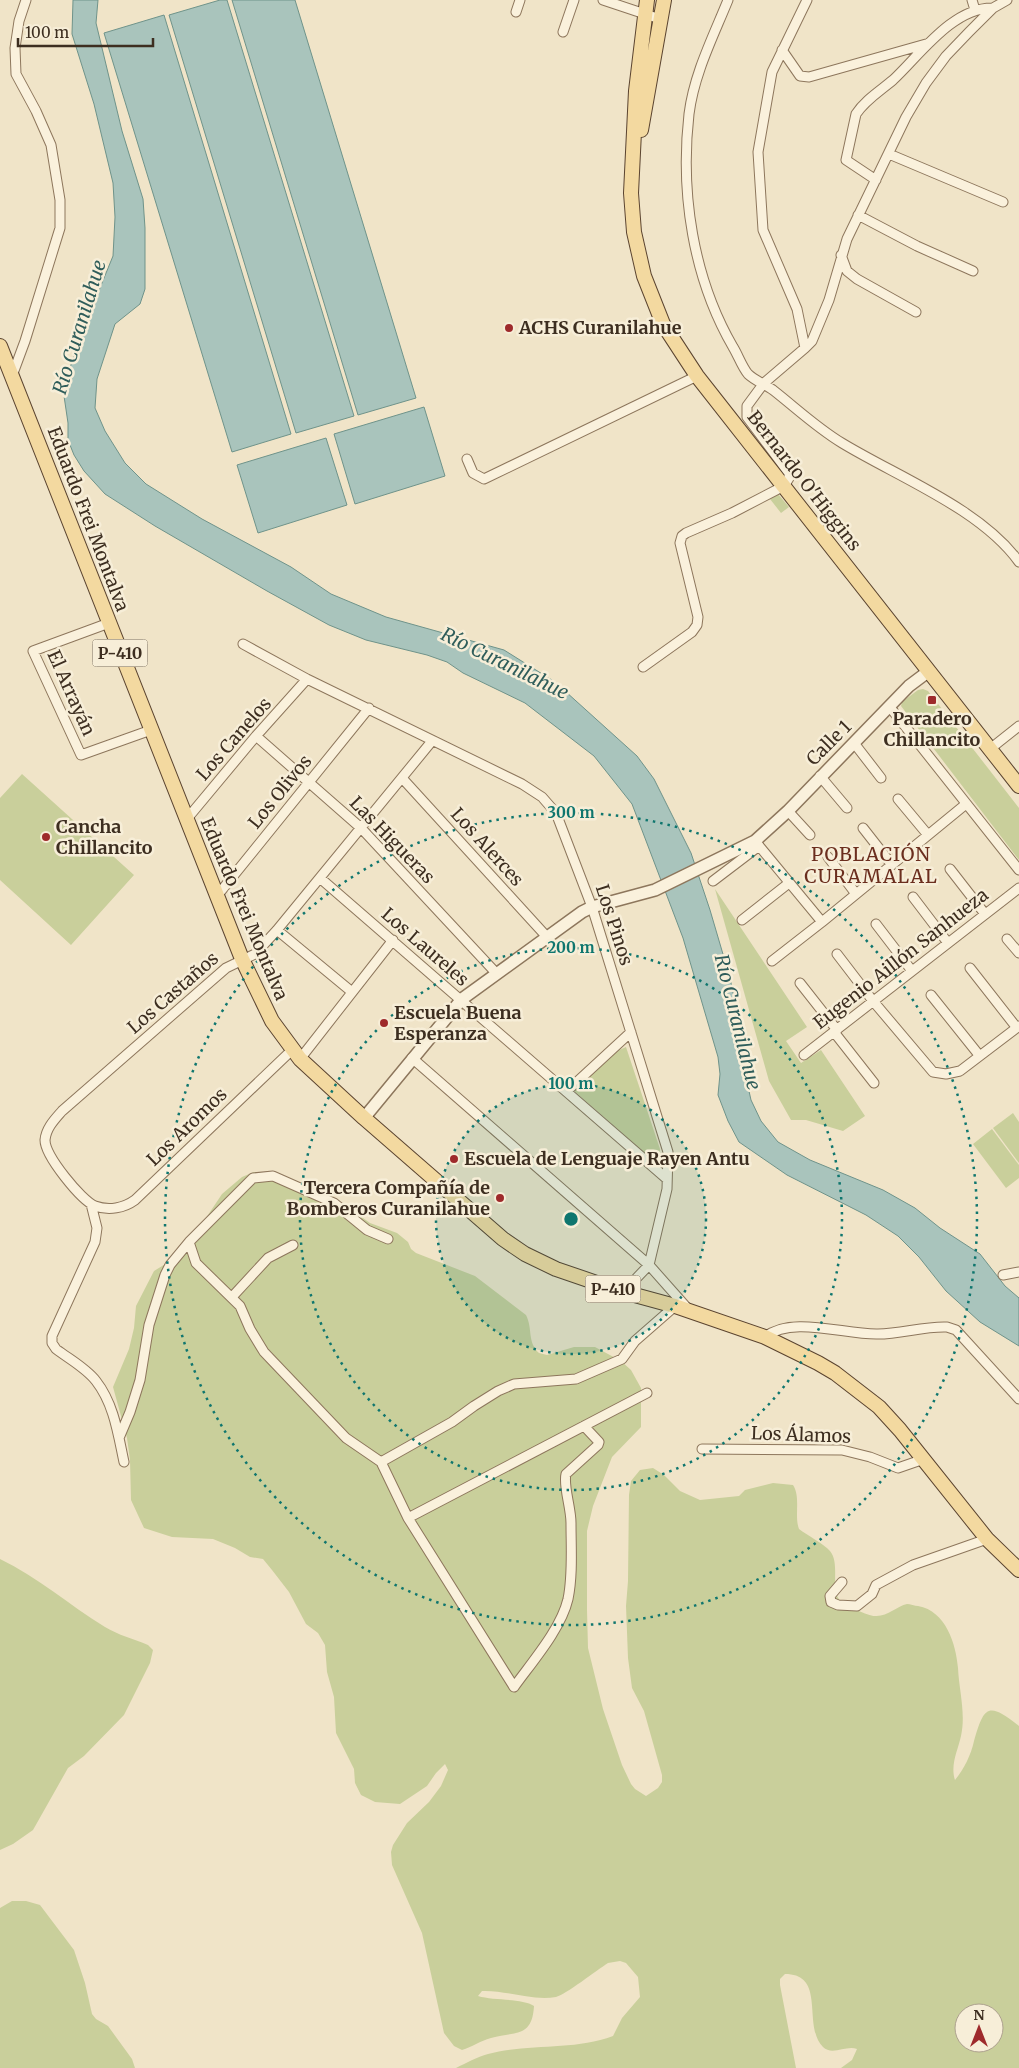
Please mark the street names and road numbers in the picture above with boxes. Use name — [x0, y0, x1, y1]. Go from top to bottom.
street label: Bernardo O'Higgins — [743, 406, 866, 556]
street label: Eduardo Frei Montalva — [43, 423, 134, 615]
road number: P-410 — [92, 640, 148, 666]
street label: El Arrayán — [42, 646, 101, 739]
street label: Los Canelos — [191, 692, 276, 785]
street label: Calle 1 — [801, 715, 856, 770]
street label: Los Olivos — [243, 750, 316, 833]
street label: Las Higueras — [345, 791, 440, 888]
street label: Los Alerces — [446, 803, 529, 891]
street label: Eduardo Frei Montalva — [196, 814, 293, 1004]
street label: Los Pinos — [591, 882, 638, 968]
street label: Eugenio Aillón Sanhueza — [809, 883, 993, 1034]
street label: Los Laureles — [377, 902, 474, 991]
street label: Los Castaños — [122, 947, 223, 1039]
street label: Los Aromos — [142, 1082, 232, 1171]
road number: P-410 — [586, 1276, 640, 1302]
street label: Los Álamos — [751, 1421, 852, 1448]

